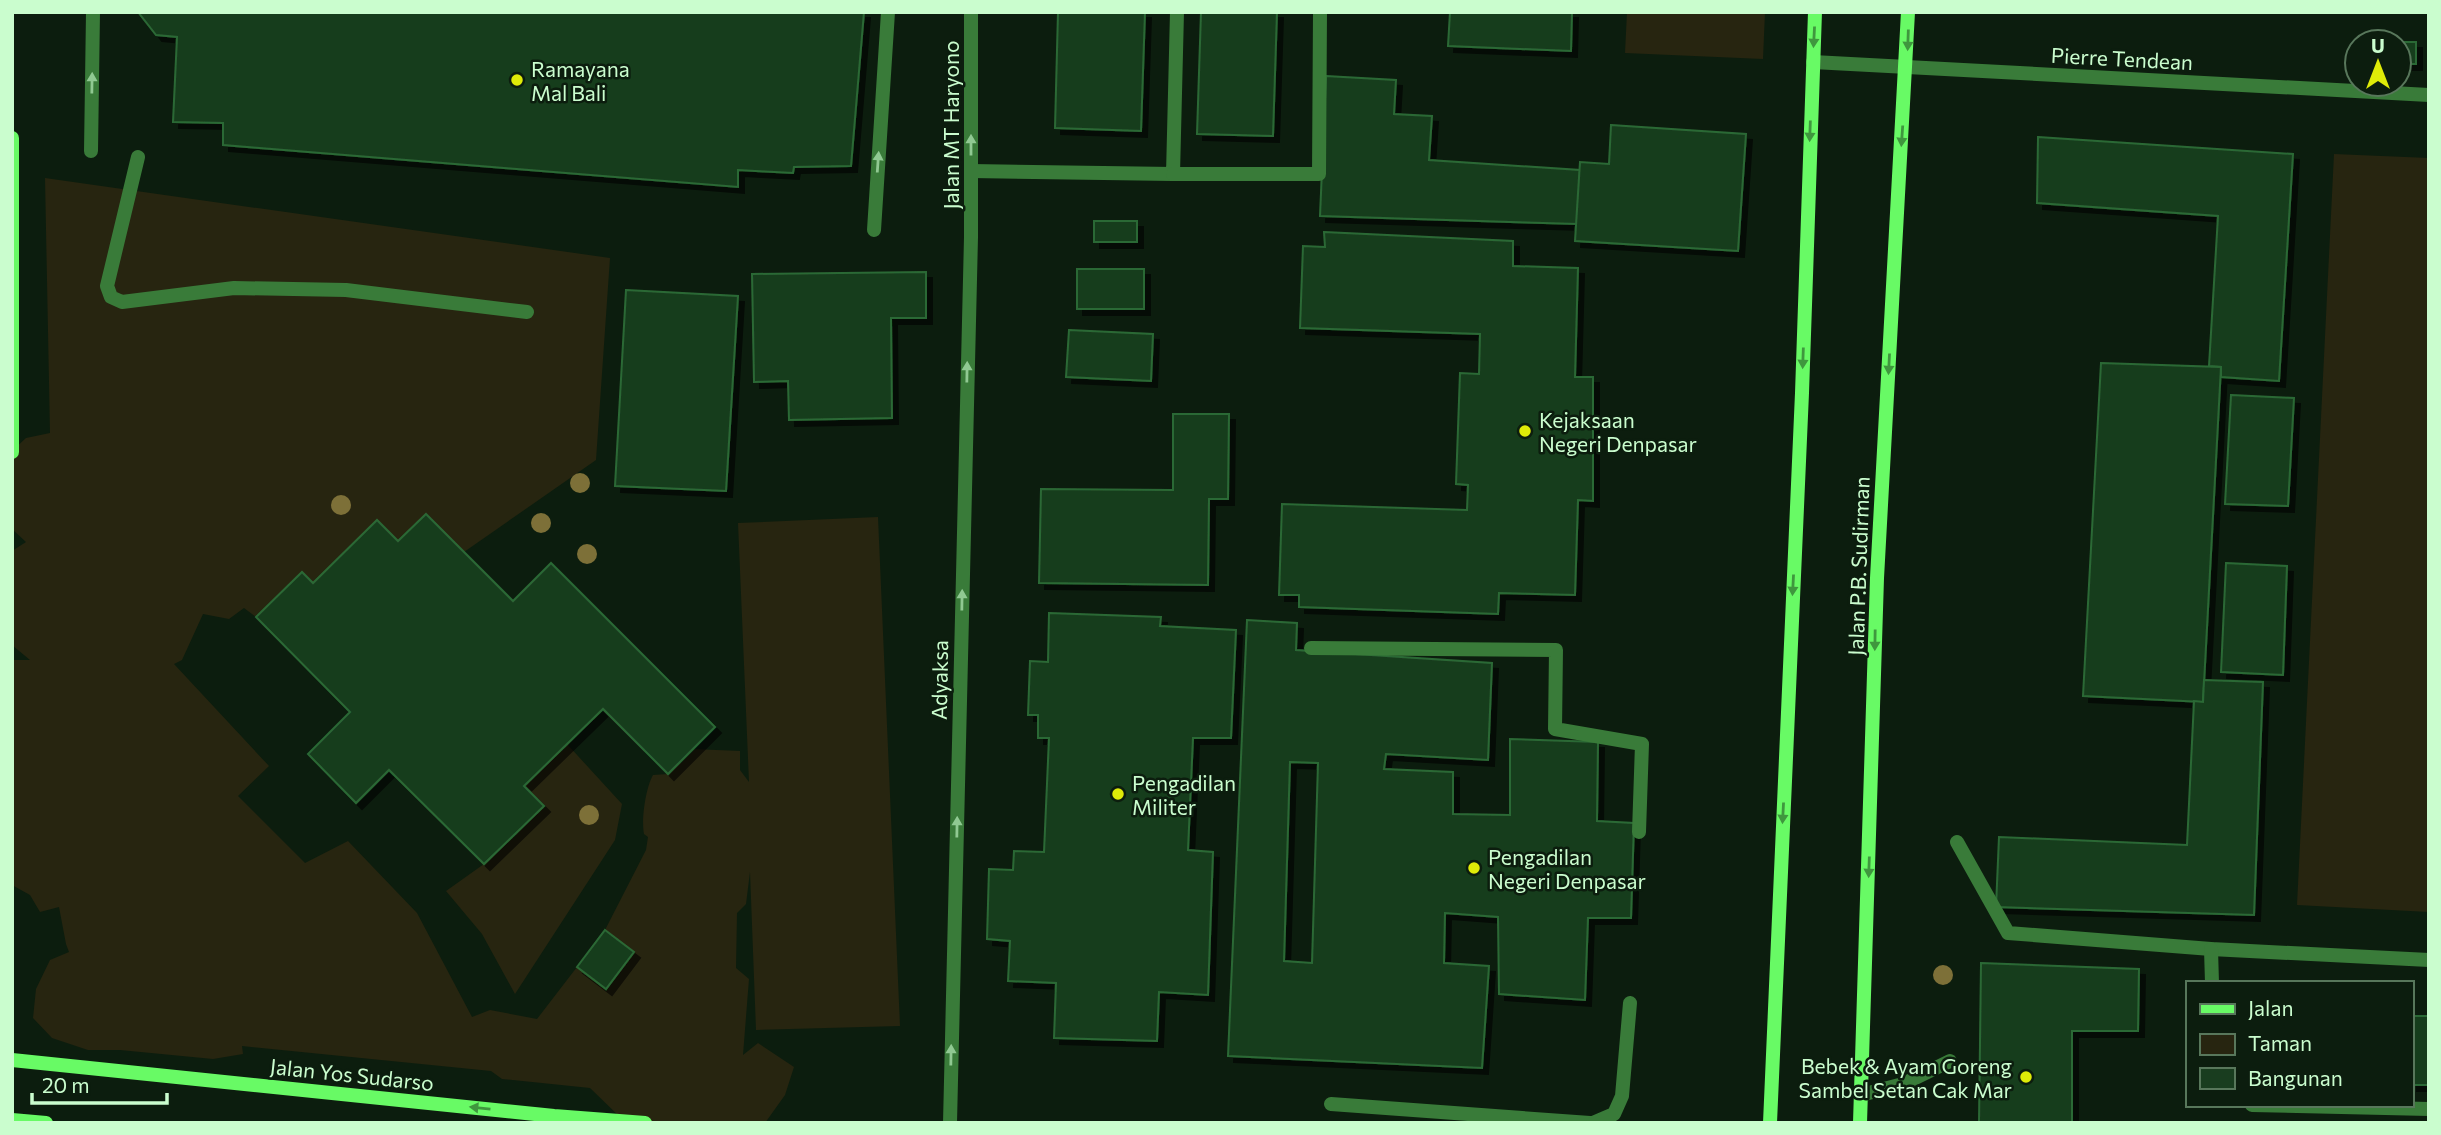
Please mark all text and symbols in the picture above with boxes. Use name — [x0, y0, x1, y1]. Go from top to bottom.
one-way arrow — [1808, 27, 1819, 49]
north arrow — [2343, 28, 2413, 98]
one-way arrow — [1902, 30, 1913, 52]
text: U — [2371, 34, 2385, 57]
street label: Jalan MT Haryono — [938, 40, 963, 210]
street label: Pierre Tendean — [2050, 42, 2194, 74]
place label: Ramayana Mal Bali — [531, 56, 630, 105]
one-way arrow — [86, 72, 98, 94]
marker: Ramayana Mal Bali — [509, 72, 525, 88]
one-way arrow — [1804, 120, 1815, 142]
one-way arrow — [1896, 126, 1907, 148]
one-way arrow — [965, 133, 977, 155]
one-way arrow — [873, 151, 884, 173]
one-way arrow — [1797, 347, 1808, 369]
one-way arrow — [1883, 353, 1894, 375]
one-way arrow — [962, 361, 973, 383]
place label: Kejaksaan Negeri Denpasar — [1539, 407, 1697, 456]
marker: Kejaksaan Negeri Denpasar — [1517, 423, 1533, 439]
street label: Jalan P.B. Sudirman — [1842, 476, 1874, 656]
one-way arrow — [1788, 575, 1799, 597]
one-way arrow — [956, 588, 968, 610]
one-way arrow — [1870, 629, 1881, 651]
street label: Adyaksa — [926, 640, 952, 720]
place label: Pengadilan Militer — [1132, 770, 1236, 819]
marker: Pengadilan Militer — [1110, 786, 1126, 802]
one-way arrow — [1778, 802, 1789, 824]
one-way arrow — [951, 816, 963, 838]
place label: Pengadilan Negeri Denpasar — [1488, 844, 1646, 893]
one-way arrow — [1864, 856, 1875, 878]
marker: Pengadilan Negeri Denpasar — [1466, 860, 1482, 876]
legend — [2186, 981, 2413, 1107]
text: Jalan — [2248, 995, 2293, 1020]
text: Taman — [2248, 1030, 2312, 1055]
one-way arrow — [946, 1043, 957, 1065]
street label: Jalan Yos Sudarso — [269, 1053, 435, 1095]
place label: Bebek & Ayam Goreng Sambel Setan Cak Mar — [1799, 1053, 2012, 1102]
scale bar — [32, 1062, 166, 1106]
text: Bangunan — [2248, 1065, 2343, 1090]
marker: Bebek & Ayam Goreng Sambel Setan Cak Mar — [2018, 1069, 2034, 1085]
text: 20 m — [42, 1072, 90, 1097]
one-way arrow — [469, 1103, 491, 1114]

